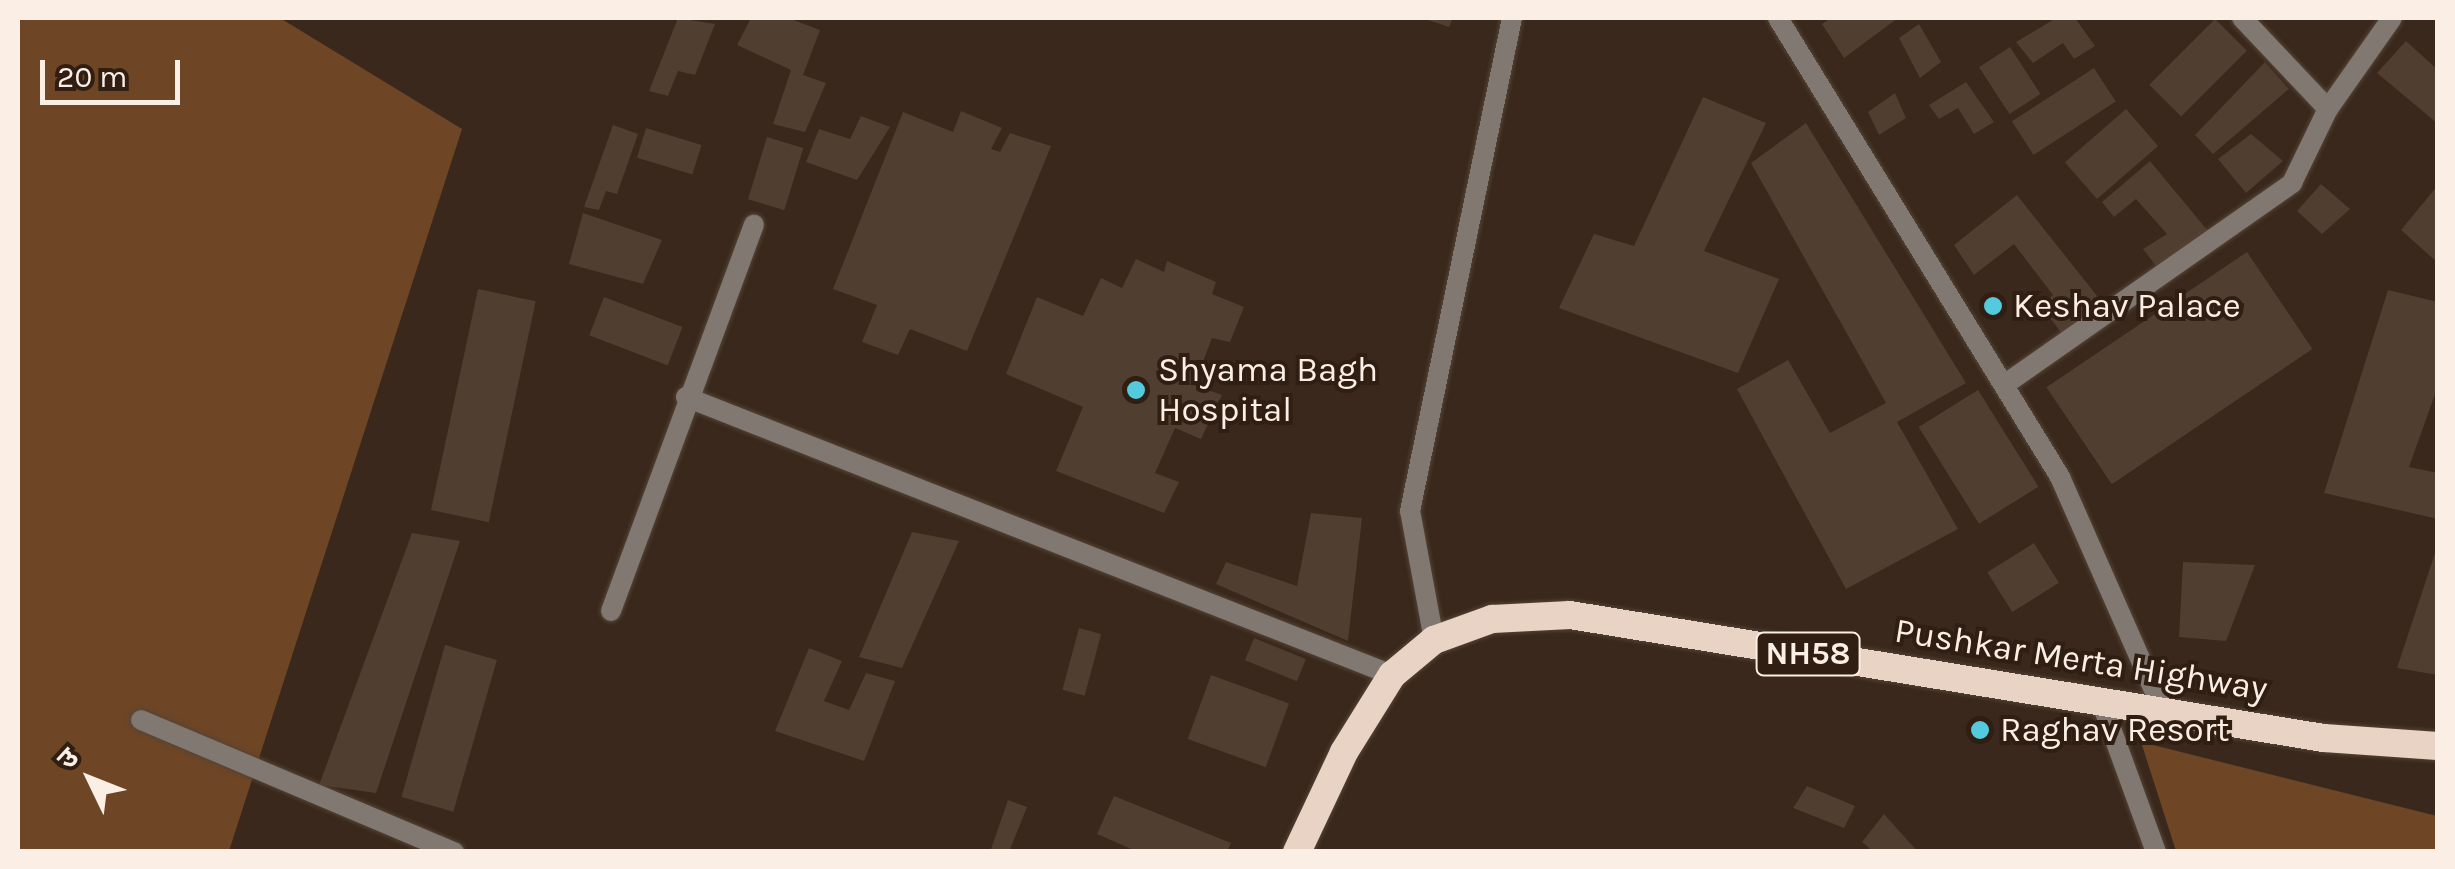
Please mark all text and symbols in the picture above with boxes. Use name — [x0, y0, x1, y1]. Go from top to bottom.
scale bar — [45, 40, 185, 102]
text: 20 m — [57, 59, 127, 95]
place label: Keshav Palace — [2013, 285, 2241, 327]
marker: Keshav Palace — [1982, 295, 2004, 317]
place label: Shyama Bagh Hospital — [1158, 349, 1378, 431]
marker: Shyama Bagh Hospital — [1123, 377, 1149, 403]
street label: Pushkar Merta Highway — [1892, 610, 2270, 710]
road number: NH58 — [1756, 627, 1860, 681]
place label: Raghav Resort — [2000, 709, 2229, 751]
marker: Raghav Resort — [1969, 719, 1991, 741]
north arrow — [40, 729, 140, 829]
text: उ — [50, 741, 85, 775]

